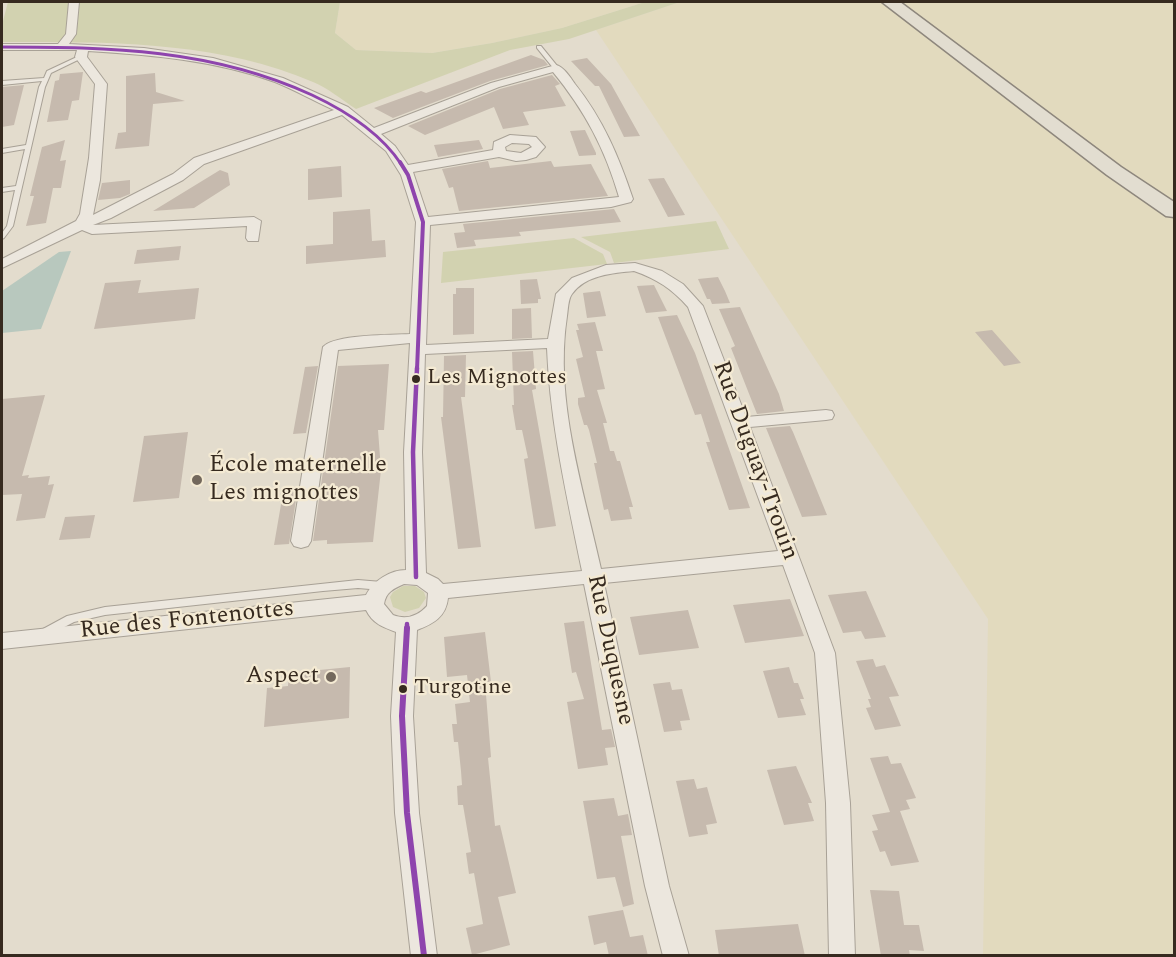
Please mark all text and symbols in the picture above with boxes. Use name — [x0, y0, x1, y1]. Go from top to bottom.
street label: Rue Duguay-Trouin — [705, 358, 803, 564]
place label: Les Mignottes — [427, 366, 567, 392]
marker: Les Mignottes — [410, 373, 422, 385]
place label: École maternelle Les mignottes — [209, 452, 387, 508]
marker: École maternelle Les mignottes — [190, 473, 204, 487]
street label: Rue Duquesne — [579, 572, 639, 728]
street label: Rue des Fontenottes — [78, 595, 296, 647]
place label: Aspect — [246, 663, 319, 691]
marker: Aspect — [324, 670, 338, 684]
place label: Turgotine — [414, 676, 511, 702]
marker: Turgotine — [397, 683, 409, 695]

